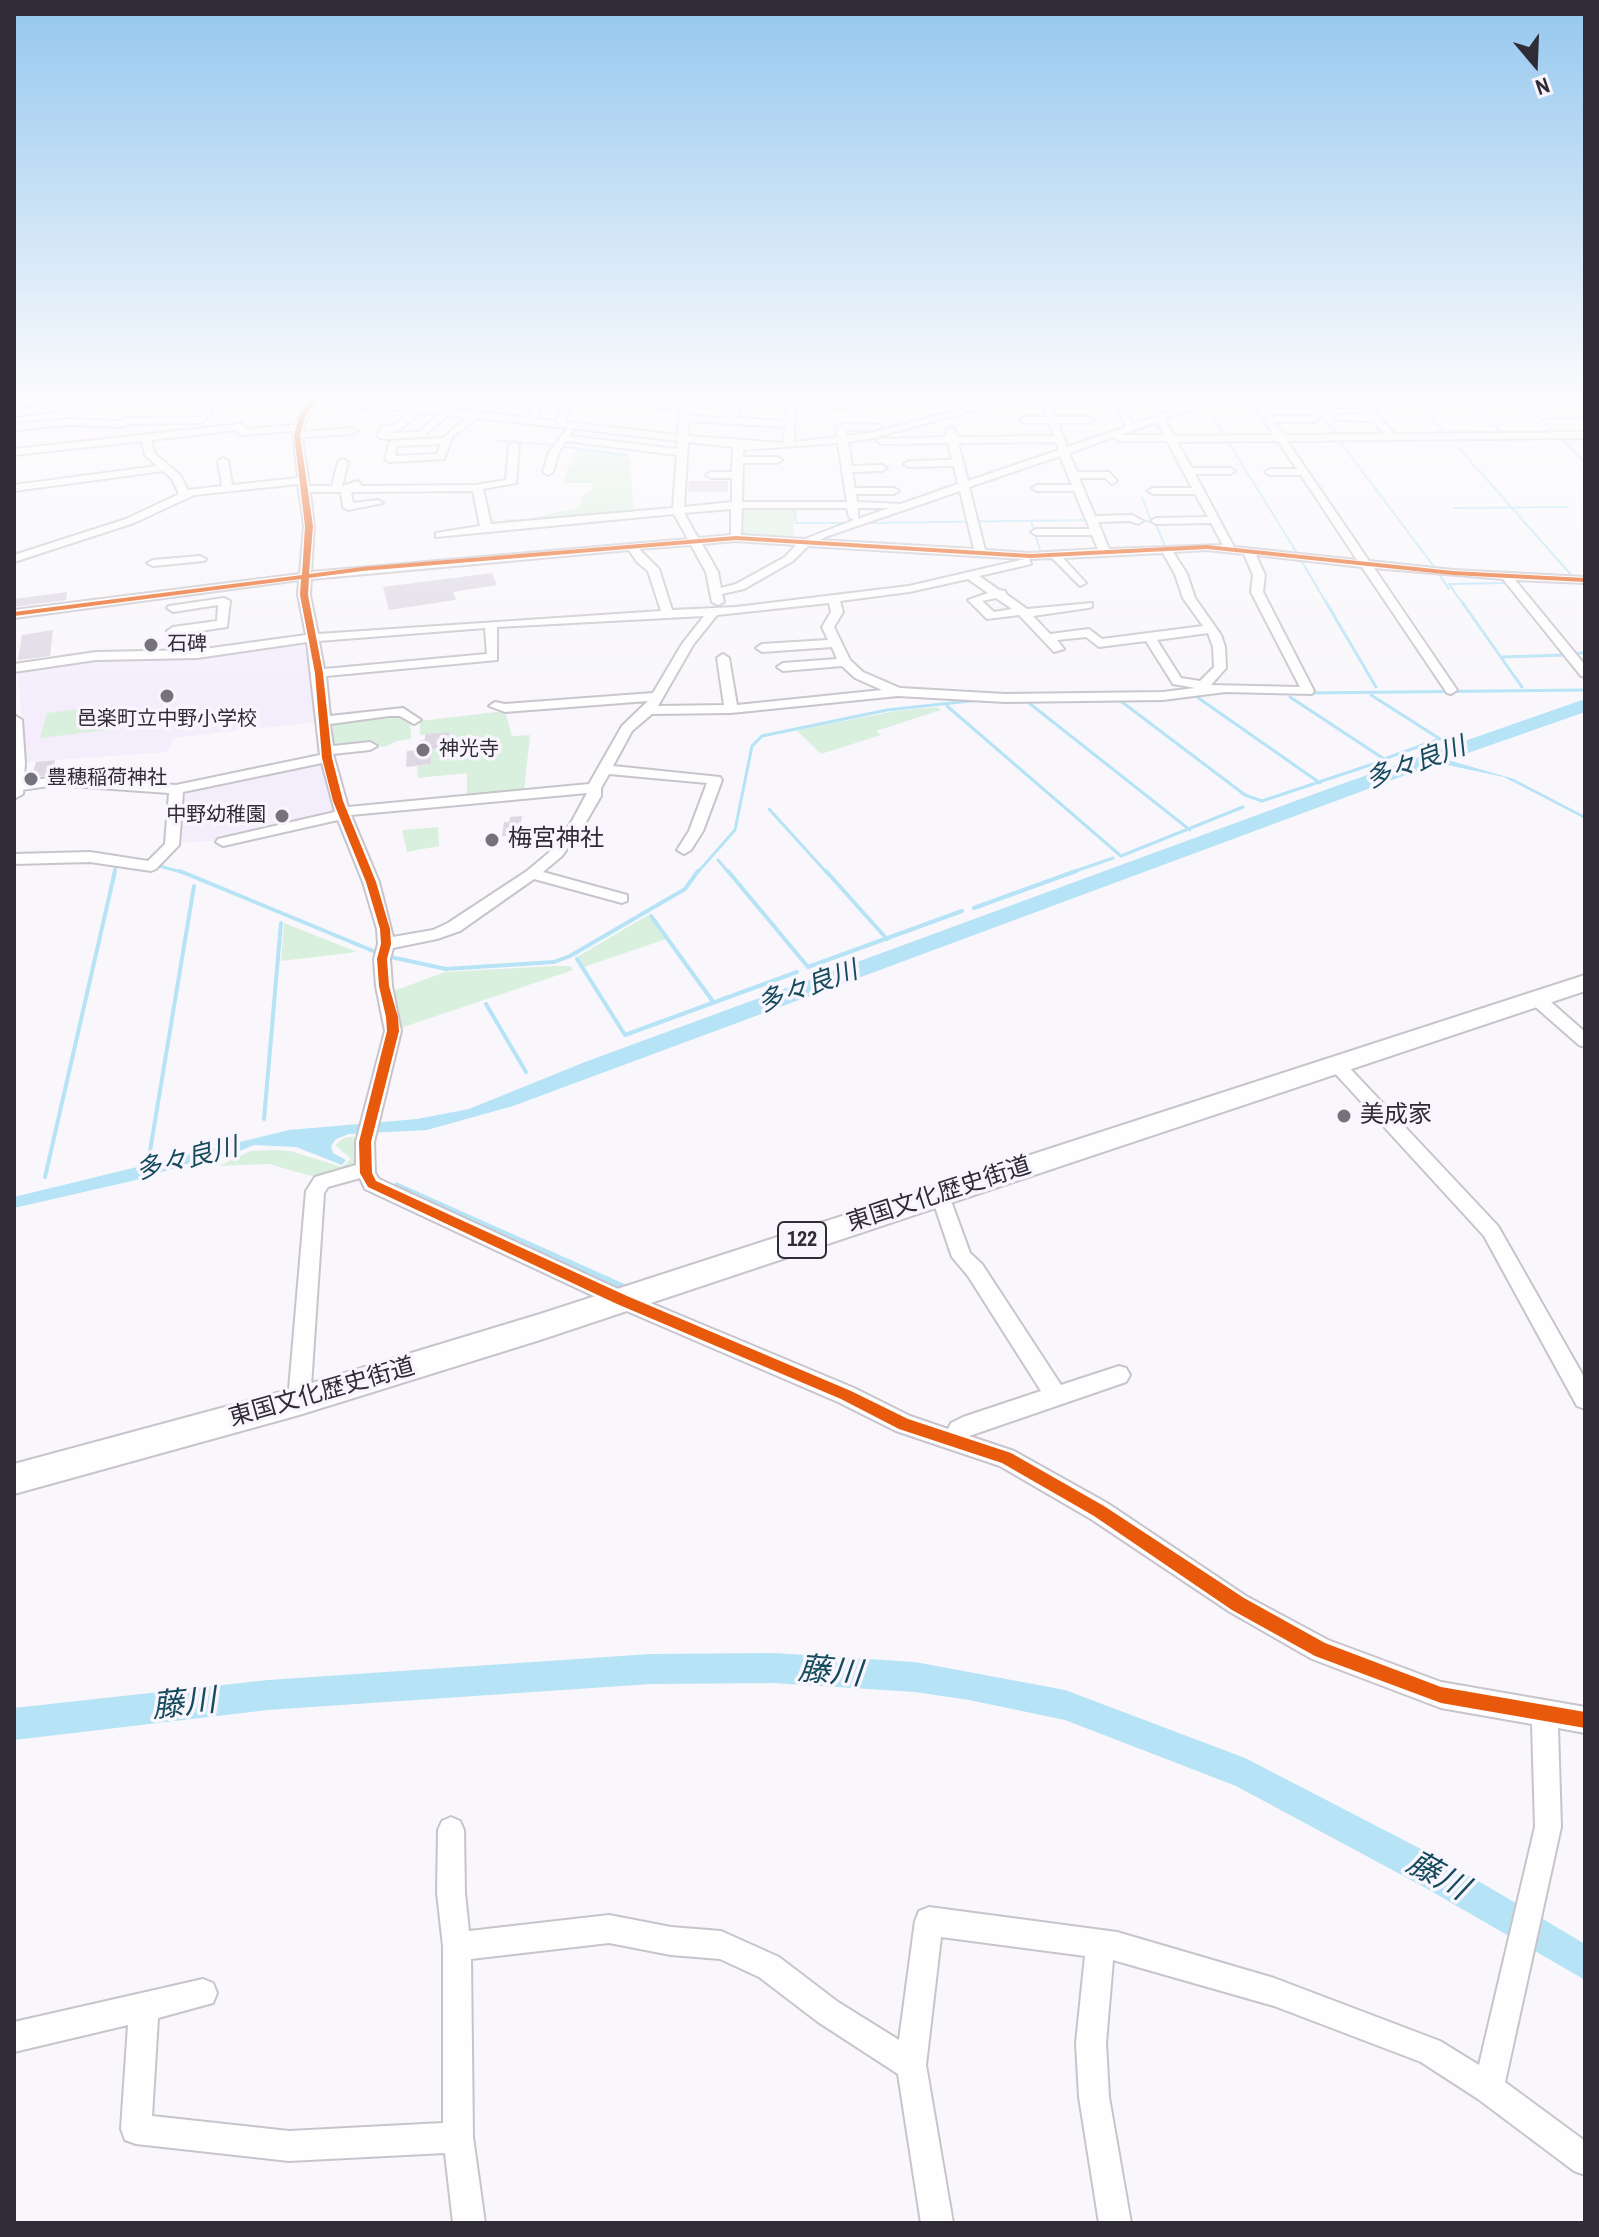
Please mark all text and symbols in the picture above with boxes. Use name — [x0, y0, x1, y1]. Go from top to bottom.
north arrow — [1495, 24, 1575, 104]
text: N — [1532, 70, 1554, 103]
place label: 石碑 — [167, 633, 207, 657]
marker: 石碑 — [142, 636, 160, 654]
marker: 邑楽町立中野小学校 — [158, 687, 176, 705]
place label: 邑楽町立中野小学校 — [77, 708, 257, 732]
water label: 多々良川 — [1362, 732, 1470, 796]
place label: 神光寺 — [439, 738, 499, 762]
marker: 神光寺 — [414, 741, 432, 759]
place label: 豊穂稲荷神社 — [47, 767, 167, 791]
marker: 豊穂稲荷神社 — [22, 770, 40, 788]
place label: 中野幼稚園 — [166, 804, 266, 828]
marker: 中野幼稚園 — [273, 807, 291, 825]
place label: 梅宮神社 — [508, 826, 604, 854]
marker: 梅宮神社 — [483, 831, 501, 849]
water label: 多々良川 — [754, 956, 862, 1020]
place label: 美成家 — [1360, 1102, 1432, 1130]
marker: 美成家 — [1335, 1107, 1353, 1125]
water label: 多々良川 — [133, 1132, 241, 1188]
street label: 東国文化歴史街道 — [843, 1152, 1035, 1238]
road number: 122 — [778, 1222, 826, 1258]
street label: 東国文化歴史街道 — [226, 1353, 418, 1433]
water label: 藤川 — [796, 1651, 864, 1695]
water label: 藤川 — [150, 1683, 218, 1727]
water label: 藤川 — [1400, 1845, 1474, 1909]

